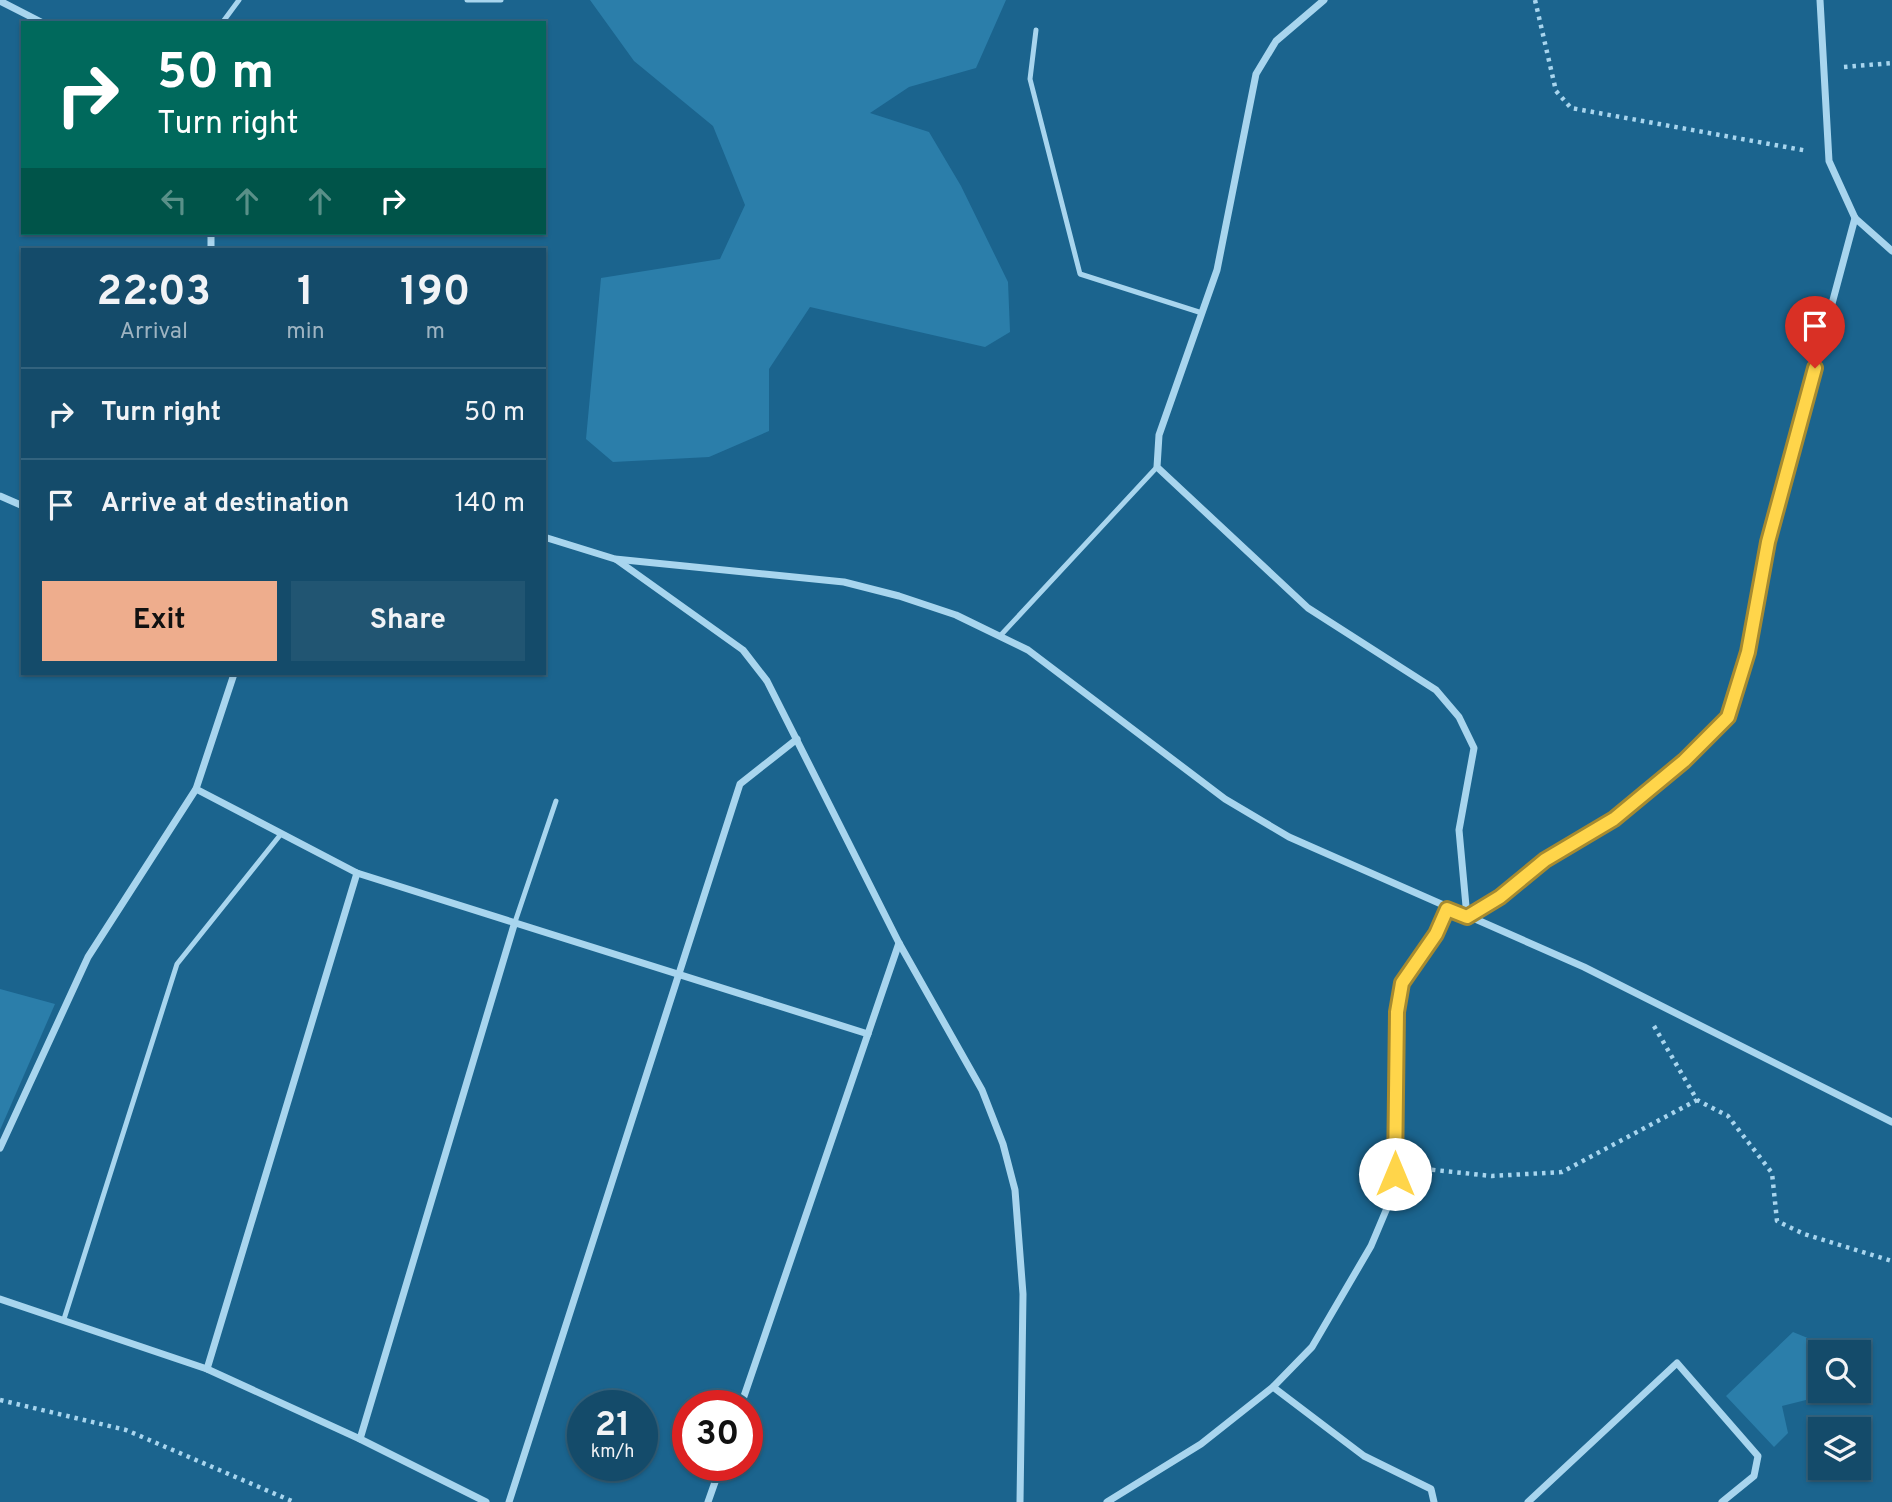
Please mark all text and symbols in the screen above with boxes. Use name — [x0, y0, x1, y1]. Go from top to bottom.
text: 50 m — [157, 44, 274, 106]
icon: right — [42, 49, 133, 140]
text: Turn right — [157, 105, 299, 145]
icon: left — [155, 182, 193, 220]
icon: ahead — [228, 182, 266, 220]
icon: ahead — [301, 182, 339, 220]
icon: right — [374, 182, 412, 220]
text: 22:03 — [96, 267, 211, 320]
text: 1 — [297, 267, 314, 320]
text: 190 — [400, 267, 471, 320]
pin — [1785, 296, 1845, 368]
icon: arrive — [1796, 307, 1834, 345]
text: Arrival — [119, 318, 188, 347]
text: min — [286, 318, 325, 347]
text: m — [426, 318, 445, 347]
icon: right — [42, 395, 80, 433]
text: Turn right — [101, 397, 221, 430]
text: 50 m — [464, 397, 525, 430]
icon: arrive — [42, 486, 80, 524]
text: Arrive at destination — [101, 488, 349, 521]
text: 140 m — [455, 488, 525, 521]
button: Exit — [42, 581, 277, 661]
button: Share — [291, 581, 525, 661]
position arrow — [1358, 1137, 1432, 1211]
map controls — [1808, 1340, 1871, 1480]
button: search — [1808, 1340, 1871, 1403]
speed limit sign: 30 — [672, 1390, 763, 1481]
text: 21 — [595, 1404, 630, 1448]
button: layers — [1808, 1417, 1871, 1480]
text: km/h — [591, 1441, 634, 1464]

